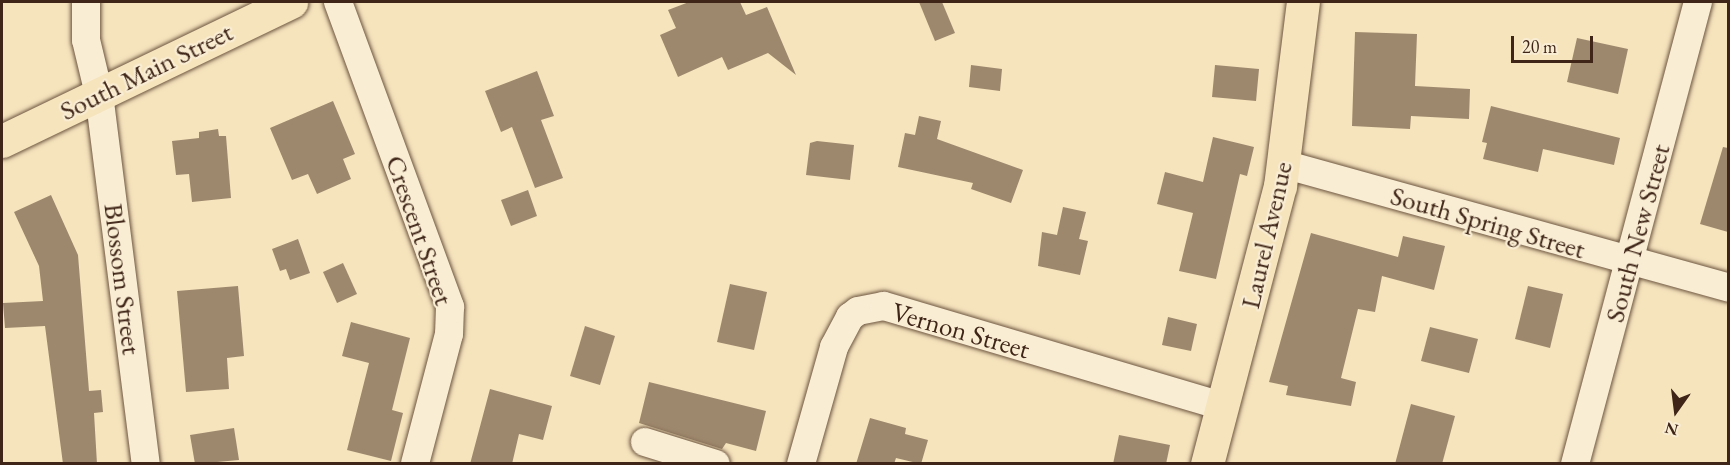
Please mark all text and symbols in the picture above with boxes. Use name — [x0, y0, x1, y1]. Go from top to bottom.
street label: South Main Street — [54, 15, 238, 127]
scale bar — [1514, 24, 1596, 62]
text: 20 m — [1522, 35, 1557, 58]
street label: South New Street — [1598, 140, 1676, 326]
street label: Crescent Street — [379, 151, 461, 309]
street label: Laurel Avenue — [1233, 158, 1299, 312]
street label: South Spring Street — [1387, 179, 1589, 265]
street label: Blossom Street — [98, 201, 148, 357]
street label: Vernon Street — [888, 295, 1034, 365]
north arrow — [1646, 381, 1706, 441]
text: N — [1663, 417, 1680, 441]

